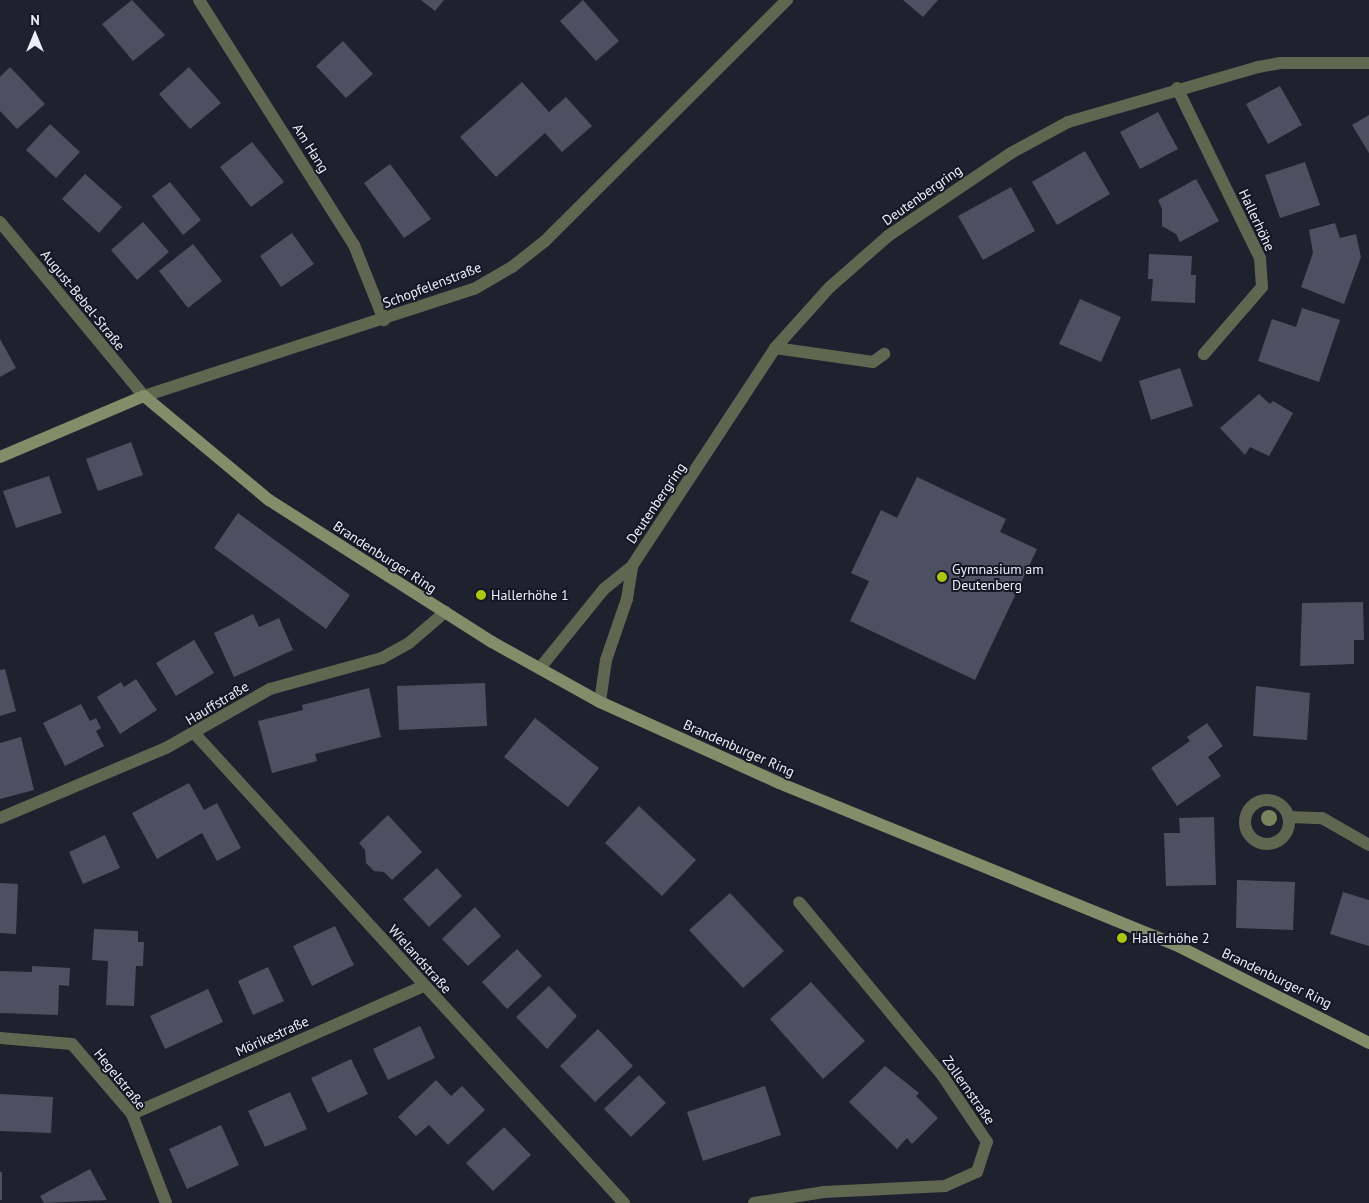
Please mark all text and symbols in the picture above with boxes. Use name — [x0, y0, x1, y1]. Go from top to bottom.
north arrow — [10, 10, 60, 60]
text: N — [30, 11, 40, 29]
street label: Am Hang — [289, 120, 333, 176]
street label: Deutenbergring — [879, 161, 965, 229]
street label: Hallerhöhe — [1235, 186, 1279, 254]
street label: August-Bebel-Straße — [37, 246, 129, 354]
street label: Schopfelenstraße — [380, 258, 484, 312]
street label: Deutenbergring — [623, 459, 689, 547]
street label: Brandenburger Ring — [330, 517, 440, 597]
place label: Gymnasium am Deutenberg — [952, 561, 1044, 594]
marker: Gymnasium am Deutenberg — [936, 571, 948, 583]
place label: Hallerhöhe 1 — [491, 587, 569, 603]
marker: Hallerhöhe 1 — [475, 589, 487, 601]
street label: Hauffstraße — [182, 678, 252, 728]
street label: Brandenburger Ring — [681, 716, 797, 780]
street label: Wielandstraße — [385, 921, 455, 997]
place label: Hallerhöhe 2 — [1132, 930, 1210, 946]
marker: Hallerhöhe 2 — [1116, 932, 1128, 944]
street label: Brandenburger Ring — [1219, 944, 1335, 1012]
street label: Mörikestraße — [233, 1012, 311, 1060]
street label: Hegelstraße — [91, 1045, 149, 1113]
street label: Zollernstraße — [939, 1052, 999, 1128]

